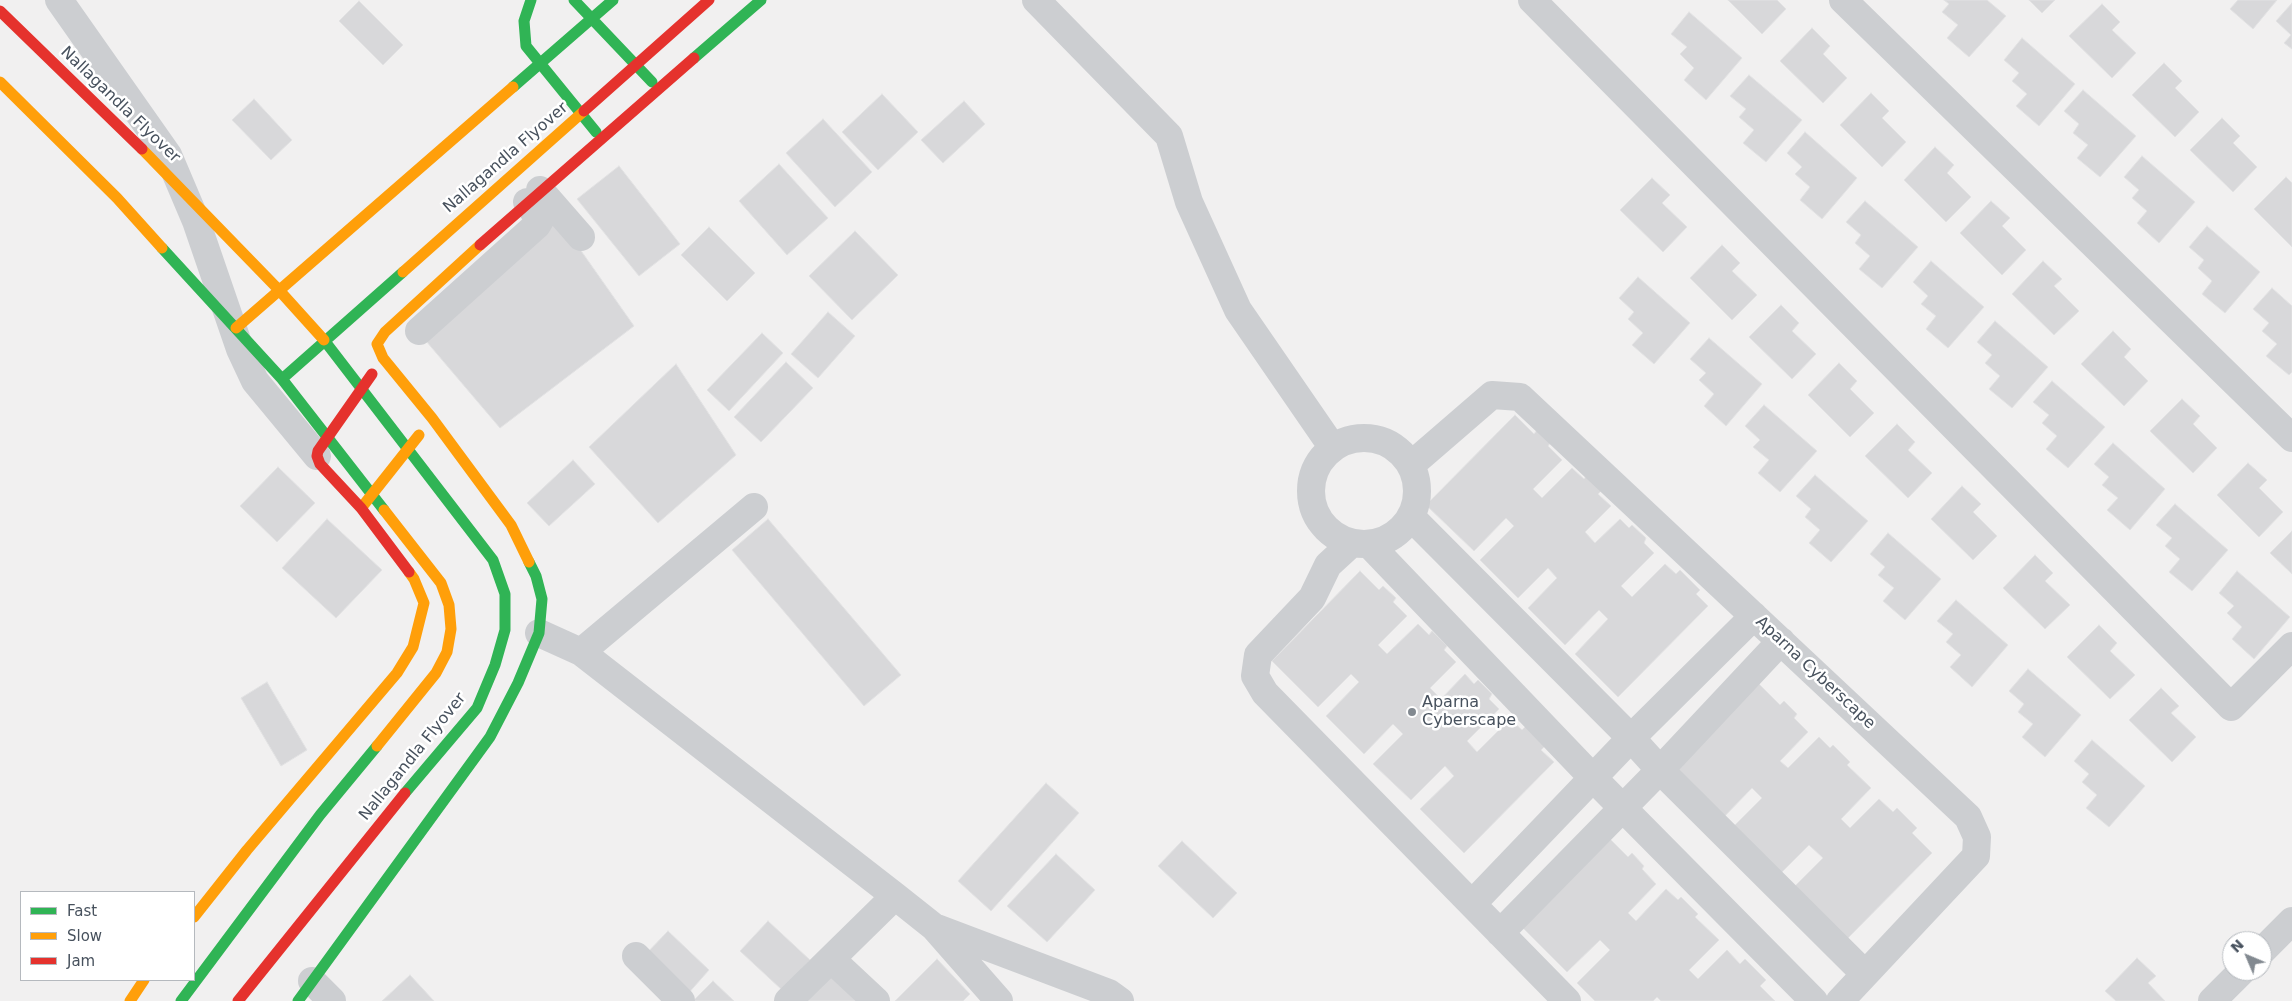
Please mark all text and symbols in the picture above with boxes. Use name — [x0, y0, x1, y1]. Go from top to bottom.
street label: Nallagandla Flyover — [56, 43, 184, 167]
street label: Nallagandla Flyover — [440, 99, 572, 217]
street label: Aparna Cyberscape — [1751, 613, 1879, 733]
street label: Nallagandla Flyover — [356, 689, 470, 825]
place label: Aparna Cyberscape — [1422, 693, 1516, 731]
marker: Aparna Cyberscape — [1406, 706, 1418, 718]
legend — [20, 891, 195, 981]
text: Fast — [67, 902, 97, 920]
text: Slow — [67, 927, 102, 945]
north arrow — [2222, 931, 2272, 981]
text: N — [2227, 936, 2247, 956]
text: Jam — [67, 952, 95, 970]

